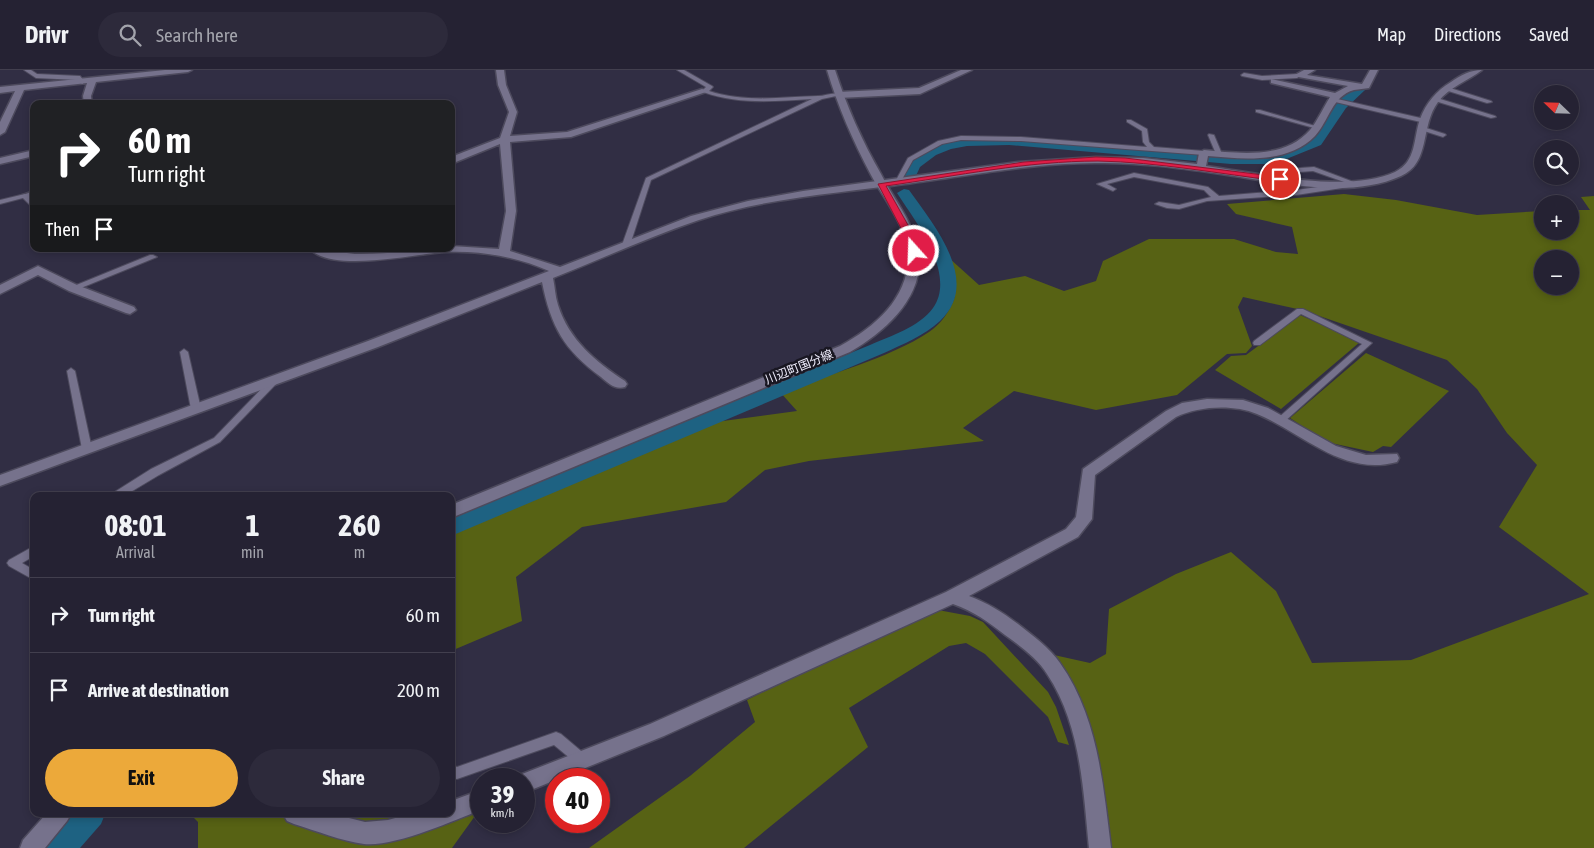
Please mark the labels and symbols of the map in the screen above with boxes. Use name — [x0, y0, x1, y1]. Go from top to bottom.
north arrow — [1534, 85, 1579, 130]
pin — [1259, 158, 1301, 200]
position arrow — [887, 224, 939, 276]
street label: 川辺町国分線 — [763, 347, 835, 387]
speed limit sign: 40 — [545, 768, 610, 833]

